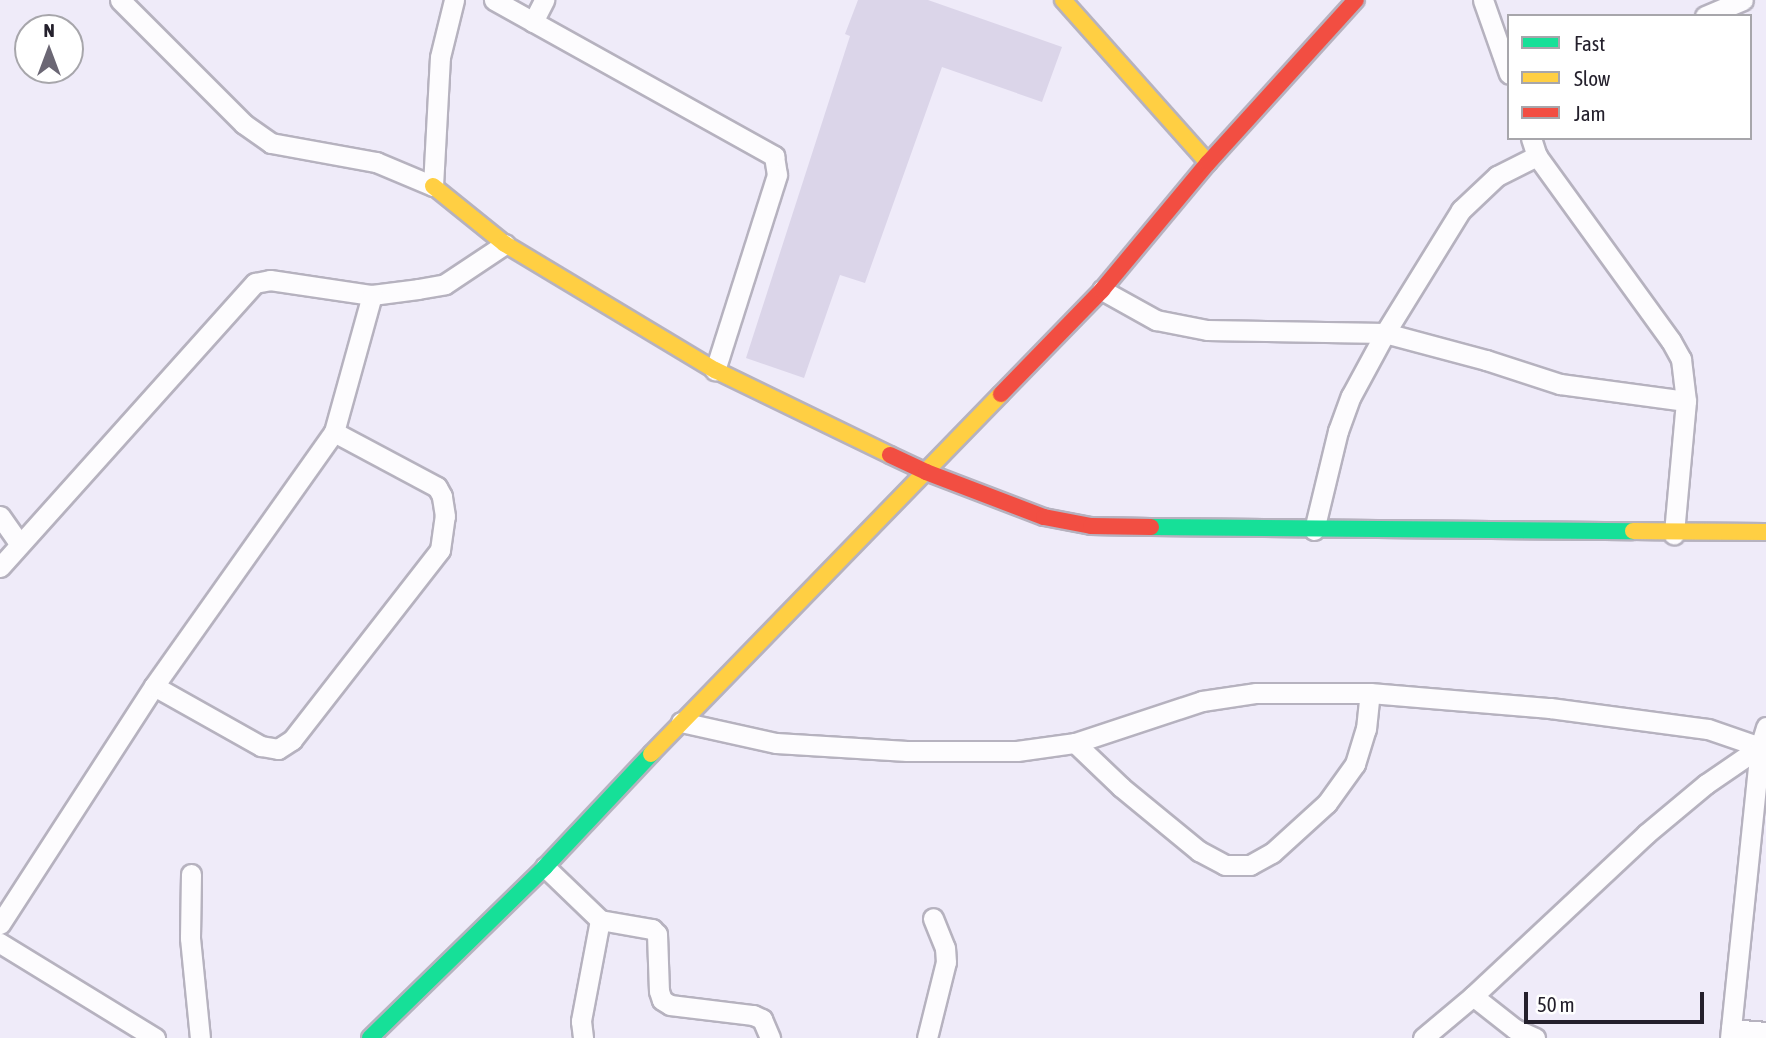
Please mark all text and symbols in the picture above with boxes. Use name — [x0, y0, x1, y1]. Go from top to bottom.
north arrow — [14, 14, 84, 84]
legend — [1507, 14, 1752, 140]
text: N — [43, 19, 55, 41]
text: Fast — [1574, 31, 1605, 55]
text: Slow — [1574, 66, 1610, 90]
text: Jam — [1574, 101, 1606, 125]
scale bar — [1528, 978, 1708, 1022]
text: 50 m — [1537, 992, 1575, 1016]

